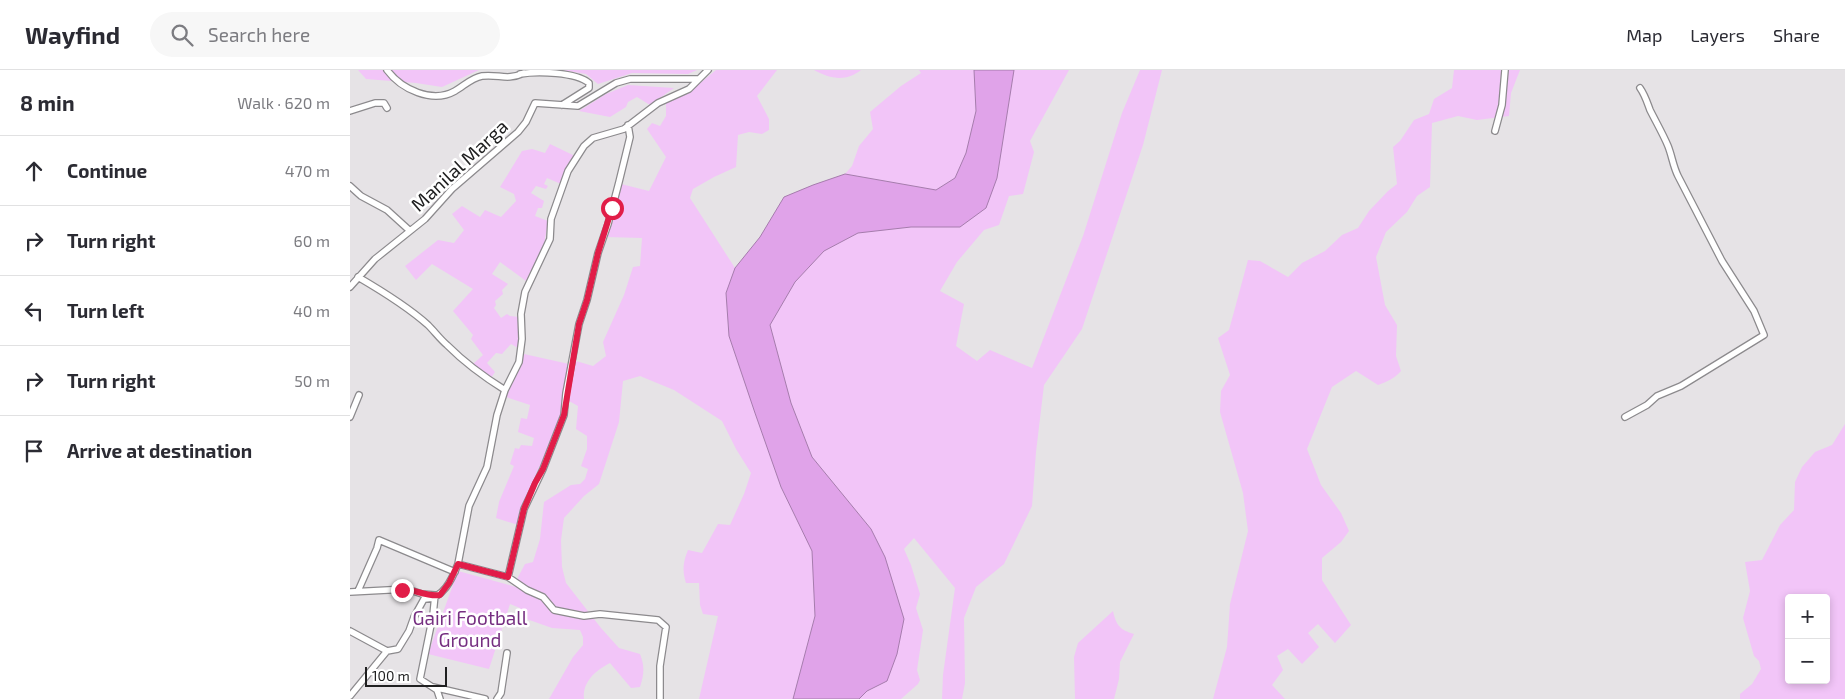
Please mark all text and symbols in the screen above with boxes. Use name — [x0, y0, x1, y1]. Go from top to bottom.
search box — [150, 12, 500, 57]
text: Wayfind — [25, 20, 120, 49]
icon: search — [168, 21, 196, 49]
text: Search here — [208, 23, 310, 46]
text: Map — [1626, 24, 1662, 46]
text: Layers — [1690, 24, 1745, 46]
text: Share — [1773, 24, 1820, 46]
text: 8 min — [20, 90, 75, 115]
text: Walk · 620 m — [237, 93, 330, 112]
street label: Manilal Marga — [406, 114, 512, 216]
icon: ahead — [20, 157, 48, 185]
text: Continue — [67, 159, 147, 182]
text: 470 m — [285, 161, 330, 180]
route start — [601, 197, 624, 220]
icon: right — [20, 227, 48, 255]
text: Turn right — [67, 229, 155, 252]
text: 60 m — [294, 231, 330, 250]
icon: left — [20, 297, 48, 325]
text: Turn left — [67, 299, 144, 322]
text: 40 m — [293, 301, 330, 320]
icon: right — [20, 367, 48, 395]
text: Turn right — [67, 369, 155, 392]
text: 50 m — [294, 371, 330, 390]
icon: arrive — [20, 437, 48, 465]
text: Arrive at destination — [67, 439, 252, 462]
route end — [391, 579, 414, 602]
map controls — [1785, 594, 1830, 684]
button: + — [1785, 594, 1830, 639]
park label: Gairi Football Ground — [413, 606, 528, 651]
button: − — [1785, 639, 1830, 684]
scale bar — [365, 664, 448, 687]
text: 100 m — [372, 667, 410, 684]

